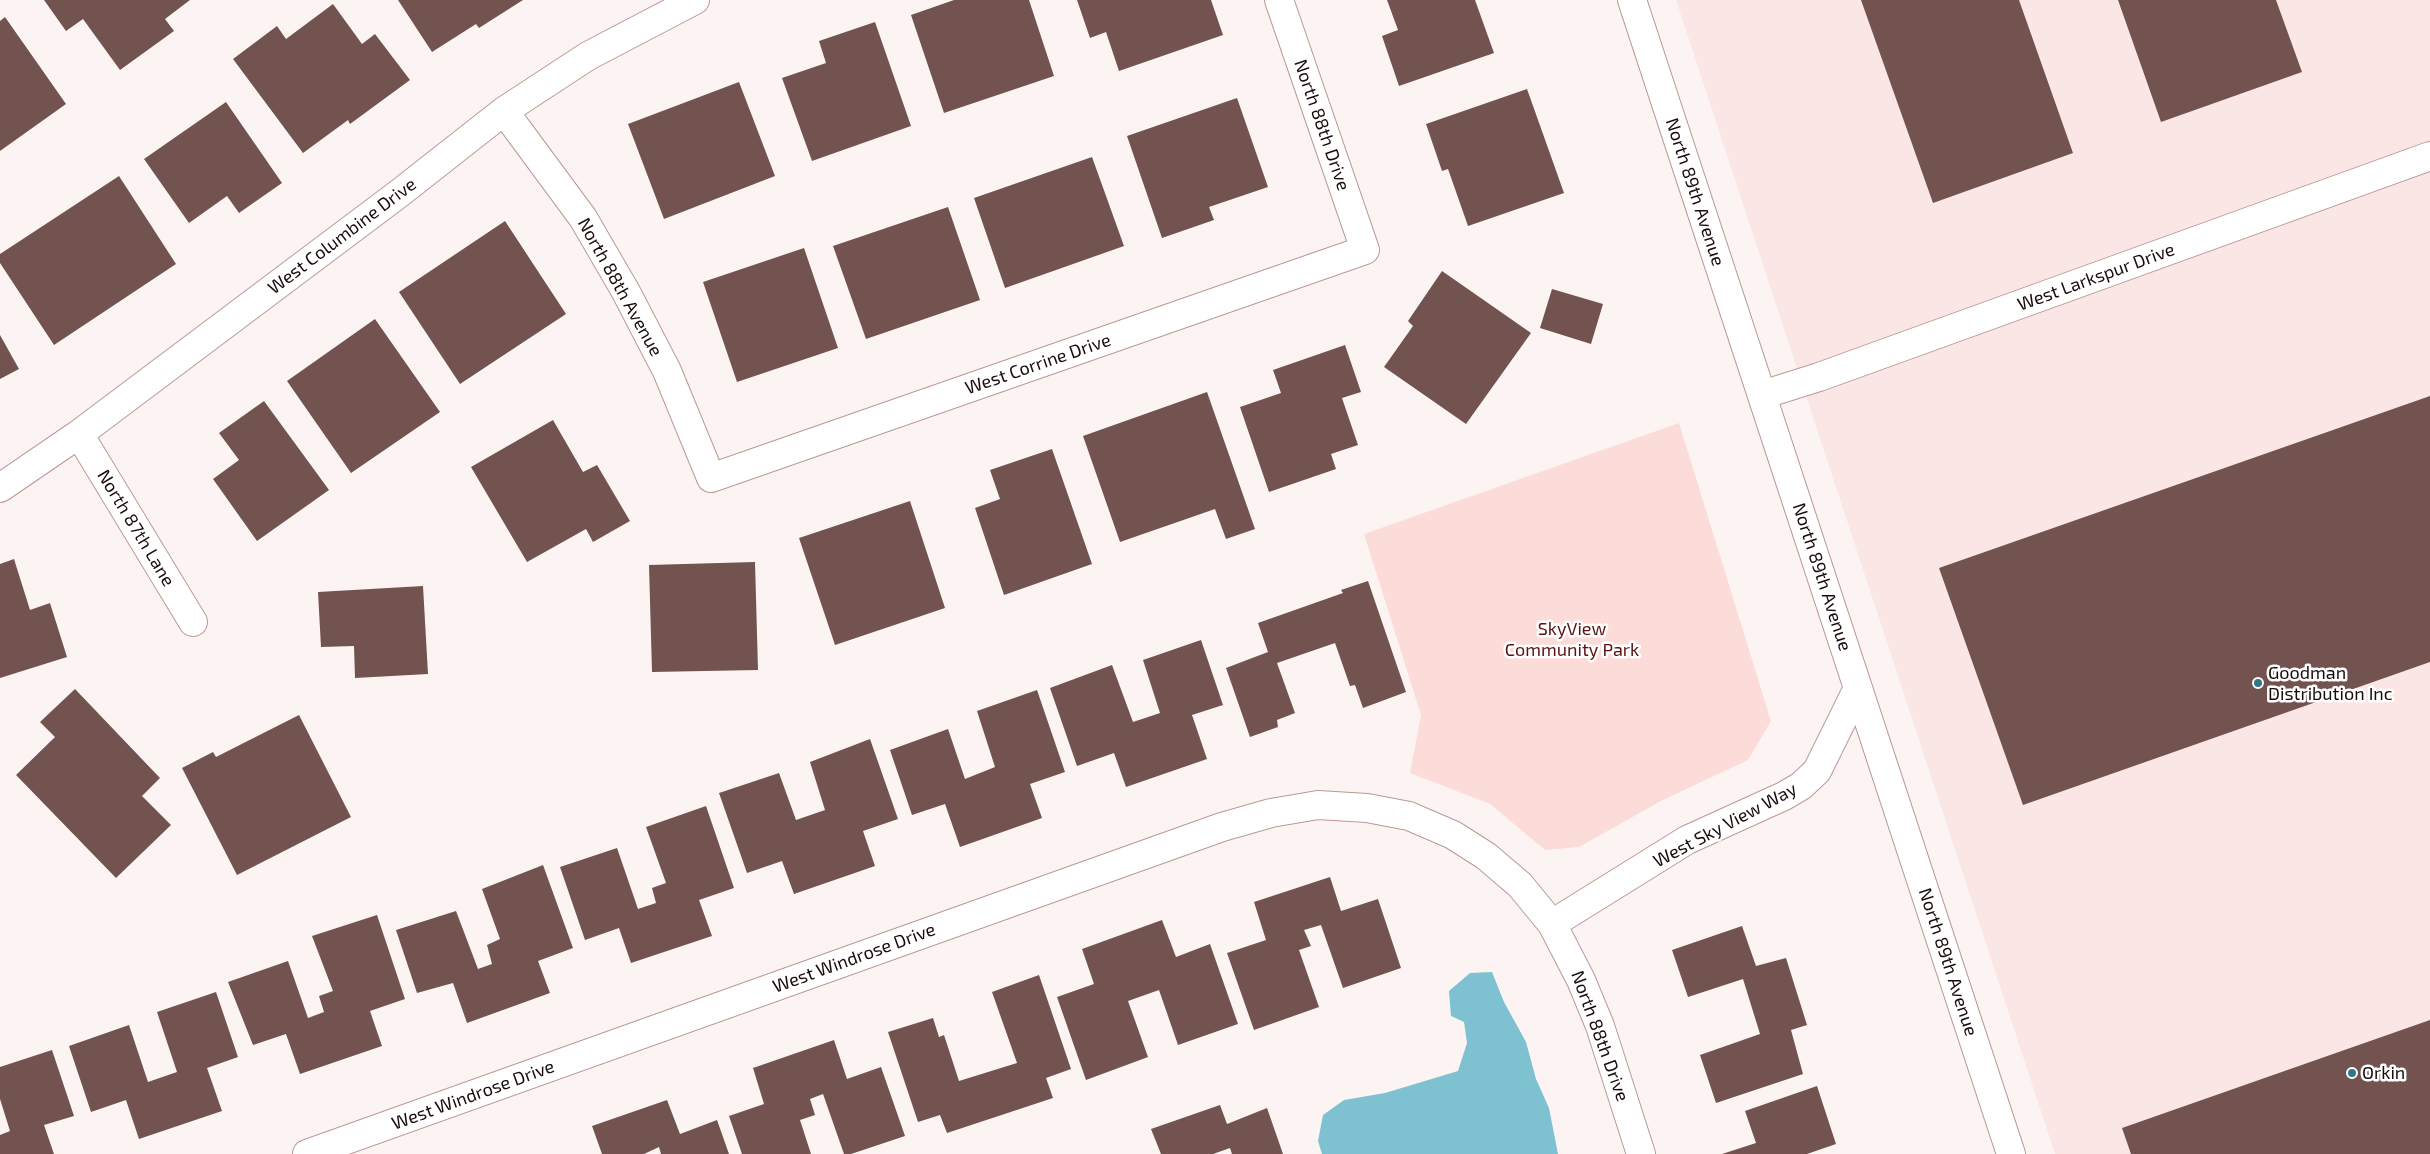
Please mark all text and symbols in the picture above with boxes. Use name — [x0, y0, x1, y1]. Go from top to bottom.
street label: North 88th Drive — [1289, 57, 1355, 193]
street label: North 89th Avenue — [1661, 115, 1729, 269]
street label: West Columbine Drive — [264, 173, 420, 299]
street label: North 88th Avenue — [573, 214, 667, 360]
street label: West Larkspur Drive — [2014, 239, 2178, 315]
street label: West Corrine Drive — [962, 329, 1114, 399]
street label: North 87th Lane — [93, 466, 179, 590]
street label: North 89th Avenue — [1788, 500, 1856, 654]
park label: SkyView Community Park — [1505, 618, 1639, 660]
place label: Goodman Distribution Inc — [2268, 662, 2393, 704]
marker: Goodman Distribution Inc — [2252, 677, 2264, 689]
street label: West Sky View Way — [1650, 778, 1800, 872]
street label: North 89th Avenue — [1914, 885, 1982, 1039]
street label: West Windrose Drive — [770, 919, 938, 997]
street label: North 88th Drive — [1566, 968, 1634, 1104]
street label: West Windrose Drive — [389, 1056, 557, 1134]
place label: Orkin — [2362, 1062, 2405, 1084]
marker: Orkin — [2346, 1067, 2358, 1079]

